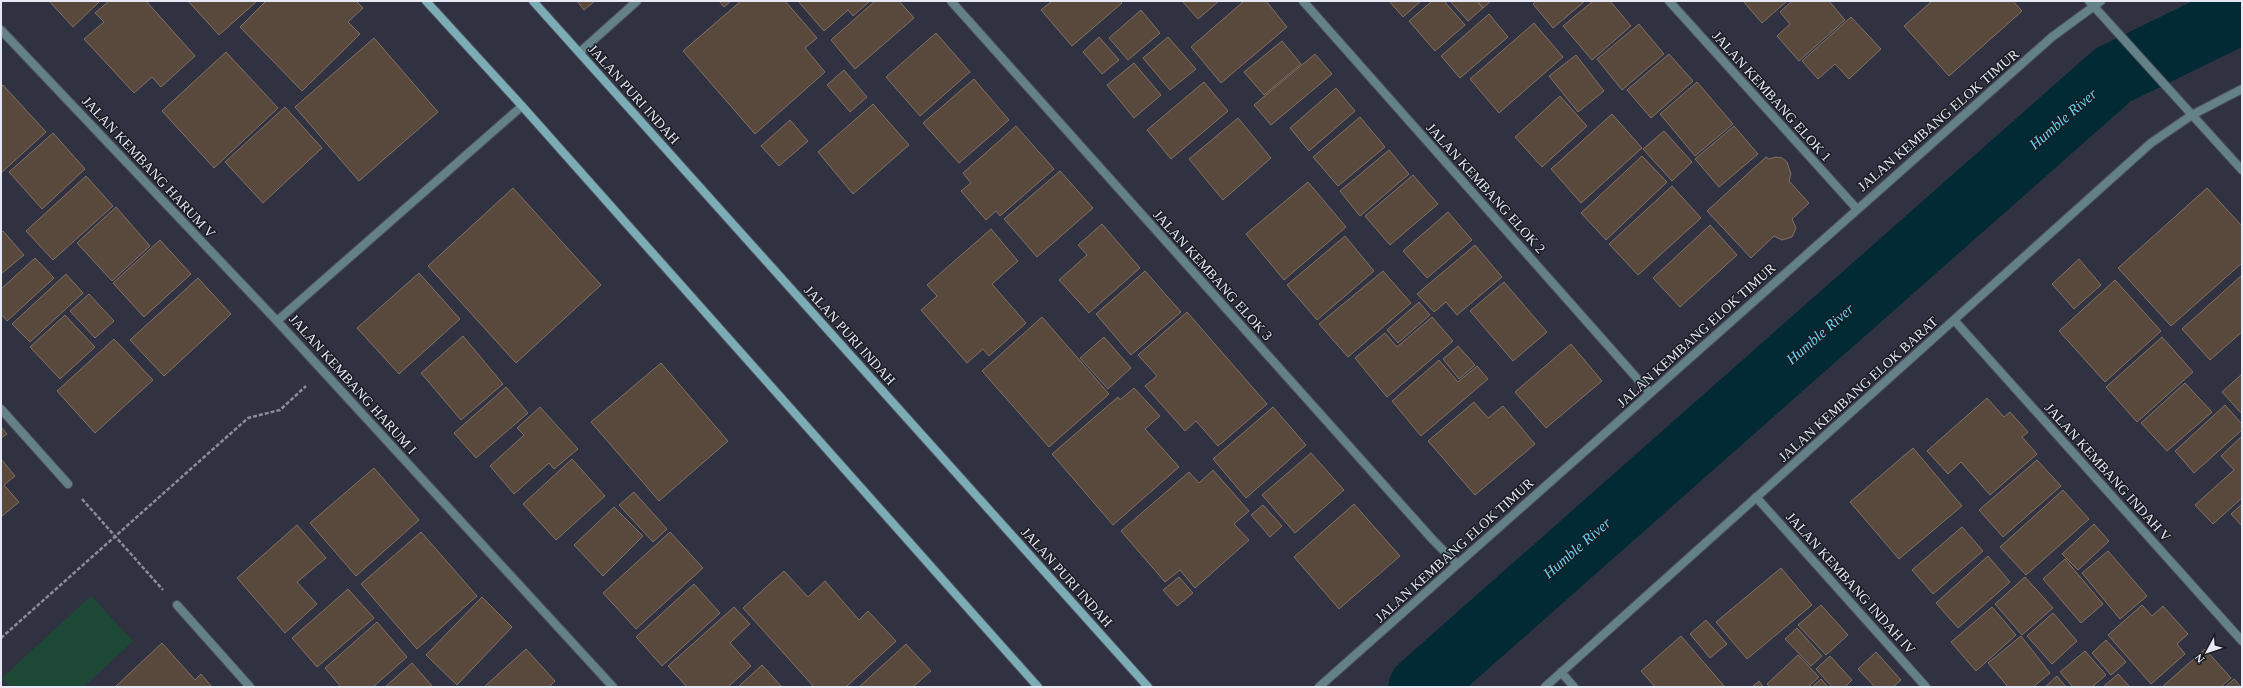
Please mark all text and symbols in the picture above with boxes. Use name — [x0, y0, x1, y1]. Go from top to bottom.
street label: JALAN KEMBANG ELOK 1 — [1709, 28, 1834, 164]
street label: JALAN PURI INDAH — [585, 42, 682, 147]
street label: JALAN KEMBANG ELOK TIMUR — [1855, 46, 2022, 194]
water label: Humble River — [2025, 85, 2100, 153]
street label: JALAN KEMBANG HARUM V — [79, 94, 218, 241]
street label: JALAN KEMBANG ELOK 2 — [1423, 120, 1548, 256]
street label: JALAN KEMBANG ELOK 3 — [1150, 207, 1275, 343]
street label: JALAN KEMBANG ELOK TIMUR — [1614, 260, 1779, 410]
street label: JALAN PURI INDAH — [801, 283, 898, 388]
water label: Humble River — [1782, 300, 1857, 368]
street label: JALAN KEMBANG HARUM I — [286, 312, 419, 457]
street label: JALAN KEMBANG ELOK BARAT — [1776, 314, 1941, 465]
street label: JALAN KEMBANG INDAH V — [2042, 400, 2174, 544]
street label: JALAN KEMBANG ELOK TIMUR — [1372, 475, 1537, 625]
street label: JALAN KEMBANG INDAH IV — [1783, 509, 1918, 657]
water label: Humble River — [1539, 514, 1614, 582]
street label: JALAN PURI INDAH — [1018, 525, 1115, 630]
north arrow — [2187, 632, 2227, 672]
text: N — [2192, 651, 2206, 665]

